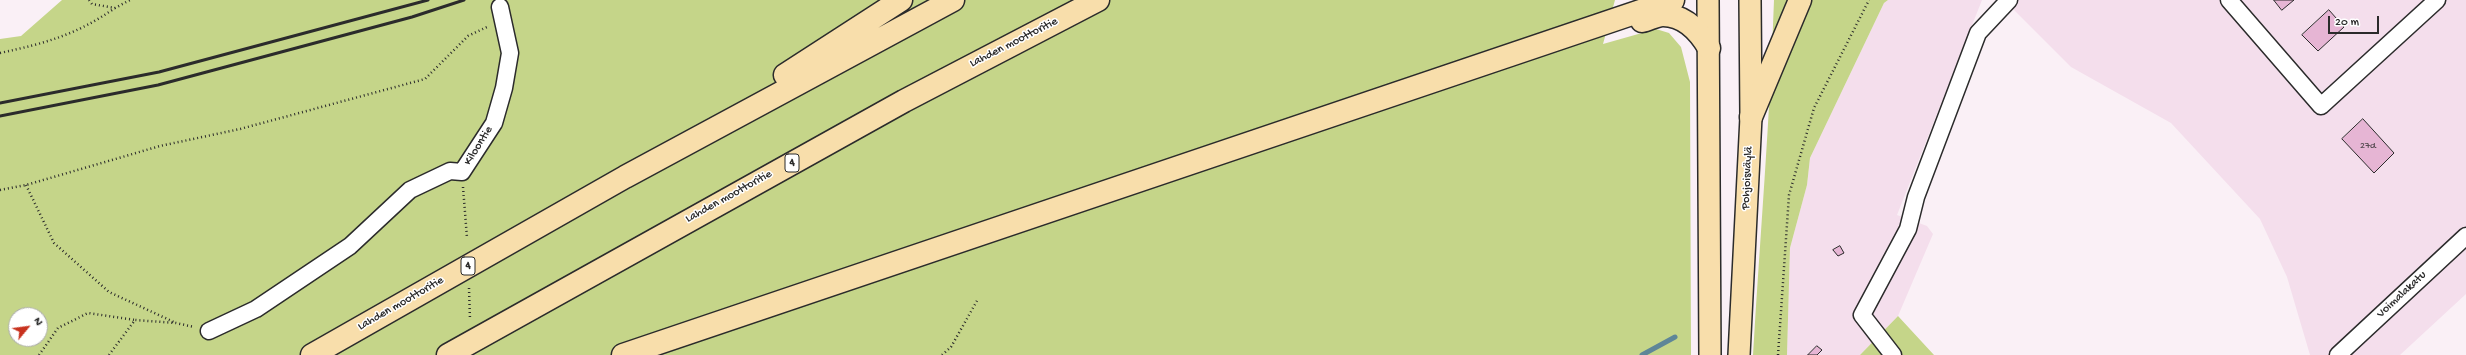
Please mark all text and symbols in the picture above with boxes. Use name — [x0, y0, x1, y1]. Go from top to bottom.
scale bar — [2330, 8, 2381, 34]
street label: Lahden moottoritie — [968, 15, 1060, 71]
text: 20 m — [2335, 16, 2359, 30]
street label: Kiloontie — [461, 124, 497, 168]
house number: 27d — [2360, 140, 2376, 152]
street label: Pohjoisväylä — [1739, 146, 1757, 210]
road number: 4 — [785, 154, 799, 172]
street label: Lahden moottoritie — [683, 167, 775, 227]
road number: 4 — [461, 257, 475, 275]
street label: Voimalakatu — [2374, 268, 2430, 322]
street label: Lahden moottoritie — [355, 274, 447, 334]
north arrow — [8, 307, 48, 347]
text: N — [31, 316, 45, 328]

